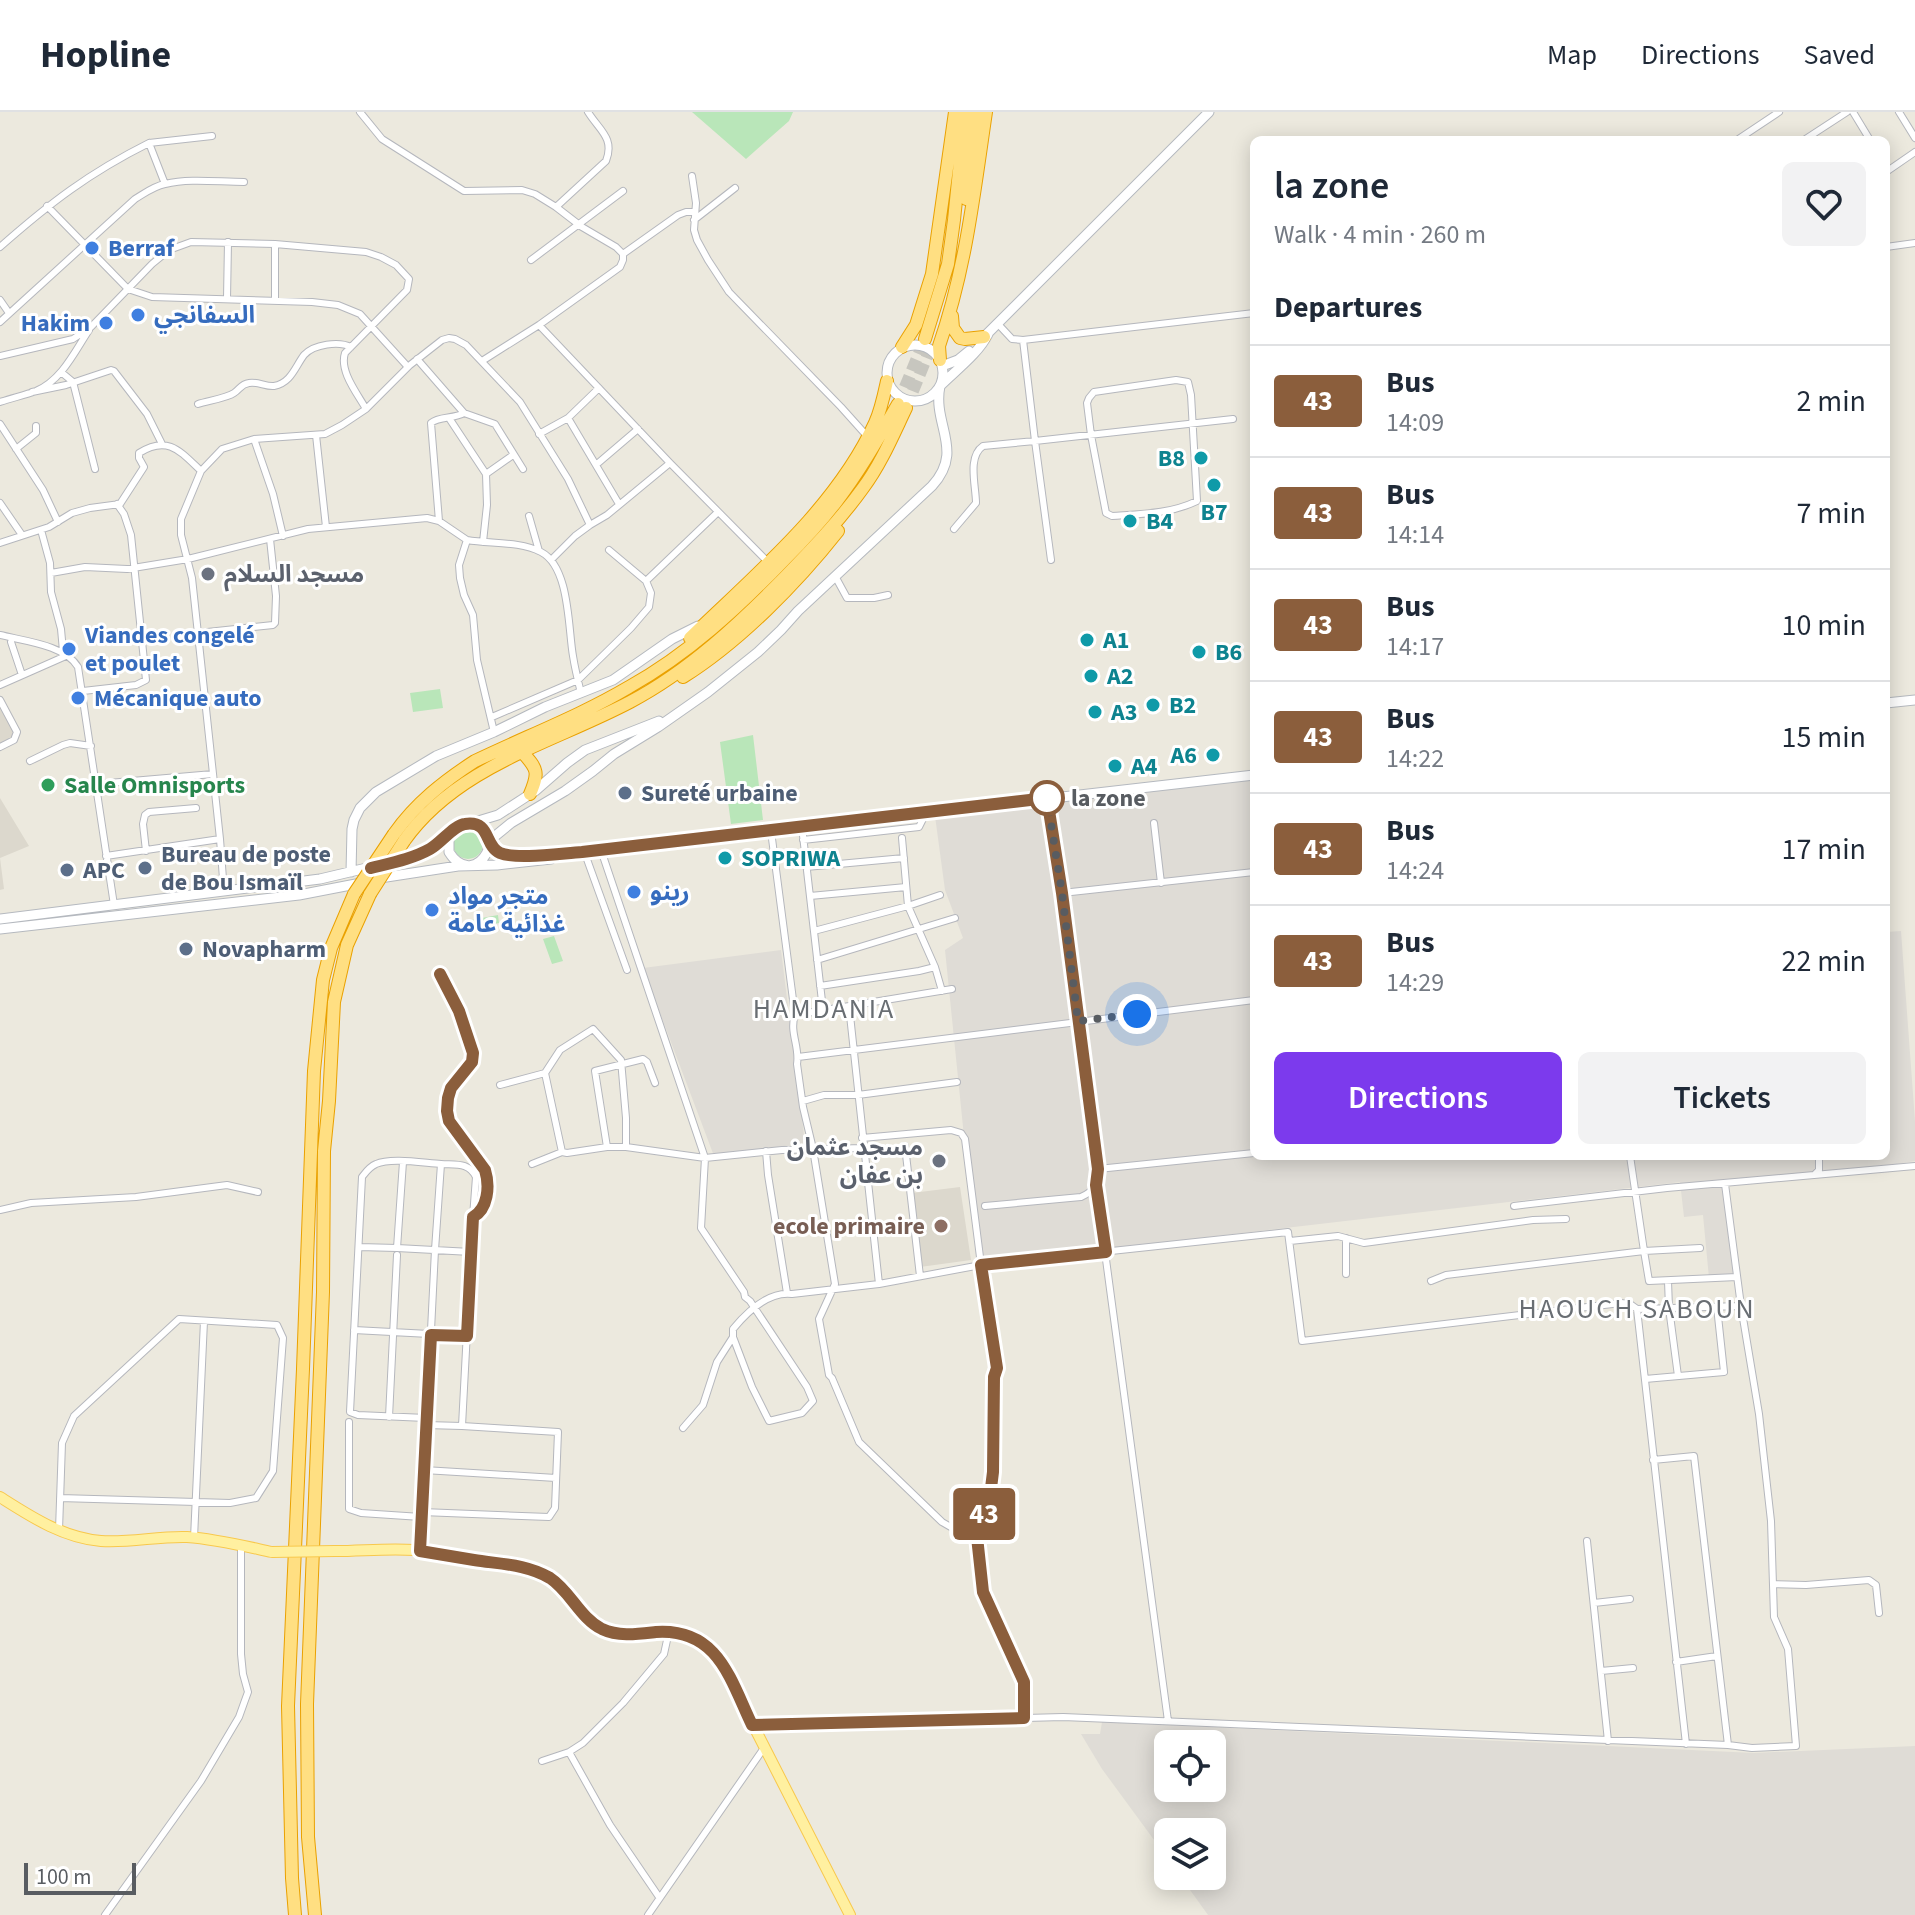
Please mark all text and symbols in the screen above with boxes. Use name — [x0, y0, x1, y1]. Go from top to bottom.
text: Hopline — [40, 28, 171, 82]
text: Map — [1547, 35, 1597, 75]
text: Directions — [1641, 35, 1760, 75]
text: Saved — [1804, 35, 1875, 75]
text: la zone — [1274, 159, 1389, 213]
button: heart — [1782, 162, 1866, 246]
text: Walk · 4 min · 260 m — [1274, 216, 1486, 253]
place label: Berraf — [108, 231, 175, 266]
marker: Berraf — [83, 239, 101, 257]
text: Departures — [1274, 286, 1422, 329]
place label: السفانجي — [154, 298, 255, 334]
place label: Hakim — [21, 306, 90, 341]
marker: السفانجي — [129, 306, 147, 324]
marker: Hakim — [97, 314, 115, 332]
text: Bus — [1386, 361, 1434, 404]
text: 2 min — [1796, 380, 1866, 423]
text: 43 — [1303, 381, 1333, 421]
text: 14:09 — [1386, 404, 1444, 441]
place label: B8 — [1158, 441, 1185, 476]
marker: B8 — [1192, 449, 1210, 467]
text: Bus — [1386, 473, 1434, 516]
marker: B7 — [1205, 476, 1223, 494]
text: 7 min — [1796, 492, 1866, 535]
text: 43 — [1303, 493, 1333, 533]
place label: B7 — [1200, 495, 1228, 530]
place label: B4 — [1146, 504, 1174, 539]
marker: B4 — [1121, 512, 1139, 530]
text: 14:14 — [1386, 516, 1444, 553]
place label: مسجد السلام — [224, 557, 364, 592]
marker: مسجد السلام — [199, 565, 217, 583]
text: Bus — [1386, 585, 1434, 628]
text: 10 min — [1782, 604, 1866, 647]
text: 43 — [1303, 605, 1333, 645]
place label: Viandes congelé et poulet — [84, 618, 255, 681]
place label: A1 — [1102, 623, 1129, 658]
text: 14:17 — [1386, 628, 1444, 665]
marker: A1 — [1078, 631, 1096, 649]
place label: B6 — [1215, 635, 1242, 670]
marker: Viandes congelé et poulet — [60, 640, 78, 658]
marker: B6 — [1190, 643, 1208, 661]
place label: A2 — [1106, 659, 1133, 694]
marker: A2 — [1082, 667, 1100, 685]
place label: Mécanique auto — [94, 681, 262, 716]
place label: B2 — [1169, 688, 1196, 723]
marker: Mécanique auto — [69, 689, 87, 707]
place label: A3 — [1110, 695, 1137, 730]
marker: B2 — [1144, 696, 1162, 714]
text: Bus — [1386, 697, 1434, 740]
marker: A3 — [1086, 703, 1104, 721]
text: 15 min — [1782, 716, 1866, 759]
text: 43 — [1303, 717, 1333, 757]
place label: A6 — [1170, 738, 1197, 773]
text: 14:22 — [1386, 740, 1444, 777]
marker: A6 — [1204, 746, 1222, 764]
place label: A4 — [1130, 749, 1158, 784]
marker: A4 — [1106, 757, 1124, 775]
place label: Salle Omnisports — [64, 768, 245, 803]
marker: Salle Omnisports — [39, 776, 57, 794]
place label: Sureté urbaine — [641, 776, 798, 811]
marker: la zone — [1030, 781, 1064, 815]
place label: la zone — [1071, 781, 1146, 816]
marker: Sureté urbaine — [616, 784, 634, 802]
text: Bus — [1386, 809, 1434, 852]
text: 17 min — [1782, 828, 1866, 871]
text: 43 — [1303, 829, 1333, 869]
place label: Bureau de poste de Bou Ismaïl — [161, 837, 331, 900]
place label: SOPRIWA — [741, 841, 841, 876]
marker: SOPRIWA — [716, 849, 734, 867]
text: 14:24 — [1386, 852, 1444, 889]
place label: APC — [82, 853, 125, 888]
marker: Bureau de poste de Bou Ismaïl — [136, 859, 154, 877]
marker: APC — [58, 861, 76, 879]
place label: رينو — [650, 875, 690, 910]
place label: متجر مواد غذائية عامة — [448, 879, 566, 942]
marker: رينو — [625, 883, 643, 901]
marker: متجر مواد غذائية عامة — [423, 901, 441, 919]
text: Bus — [1386, 921, 1434, 964]
place label: Novapharm — [202, 932, 326, 967]
marker: Novapharm — [177, 940, 195, 958]
text: 22 min — [1782, 940, 1866, 983]
text: 43 — [1303, 941, 1333, 981]
text: 14:29 — [1386, 964, 1444, 1001]
district label: HAMDANIA — [753, 989, 895, 1029]
your location — [1117, 994, 1157, 1034]
button: Directions — [1274, 1052, 1562, 1144]
button: Tickets — [1578, 1052, 1866, 1144]
place label: مسجد عثمان بن عفان — [787, 1130, 923, 1193]
marker: مسجد عثمان بن عفان — [930, 1152, 948, 1170]
place label: ecole primaire — [773, 1209, 925, 1244]
marker: ecole primaire — [932, 1217, 950, 1235]
district label: HAOUCH SABOUN — [1518, 1289, 1756, 1329]
line badge: 43 — [948, 1488, 1020, 1540]
text: 43 — [969, 1494, 999, 1534]
map controls — [1154, 1730, 1226, 1890]
button: locate — [1154, 1730, 1226, 1802]
button: layers — [1154, 1818, 1226, 1890]
scale bar — [24, 1859, 136, 1895]
text: 100 m — [36, 1861, 91, 1893]

